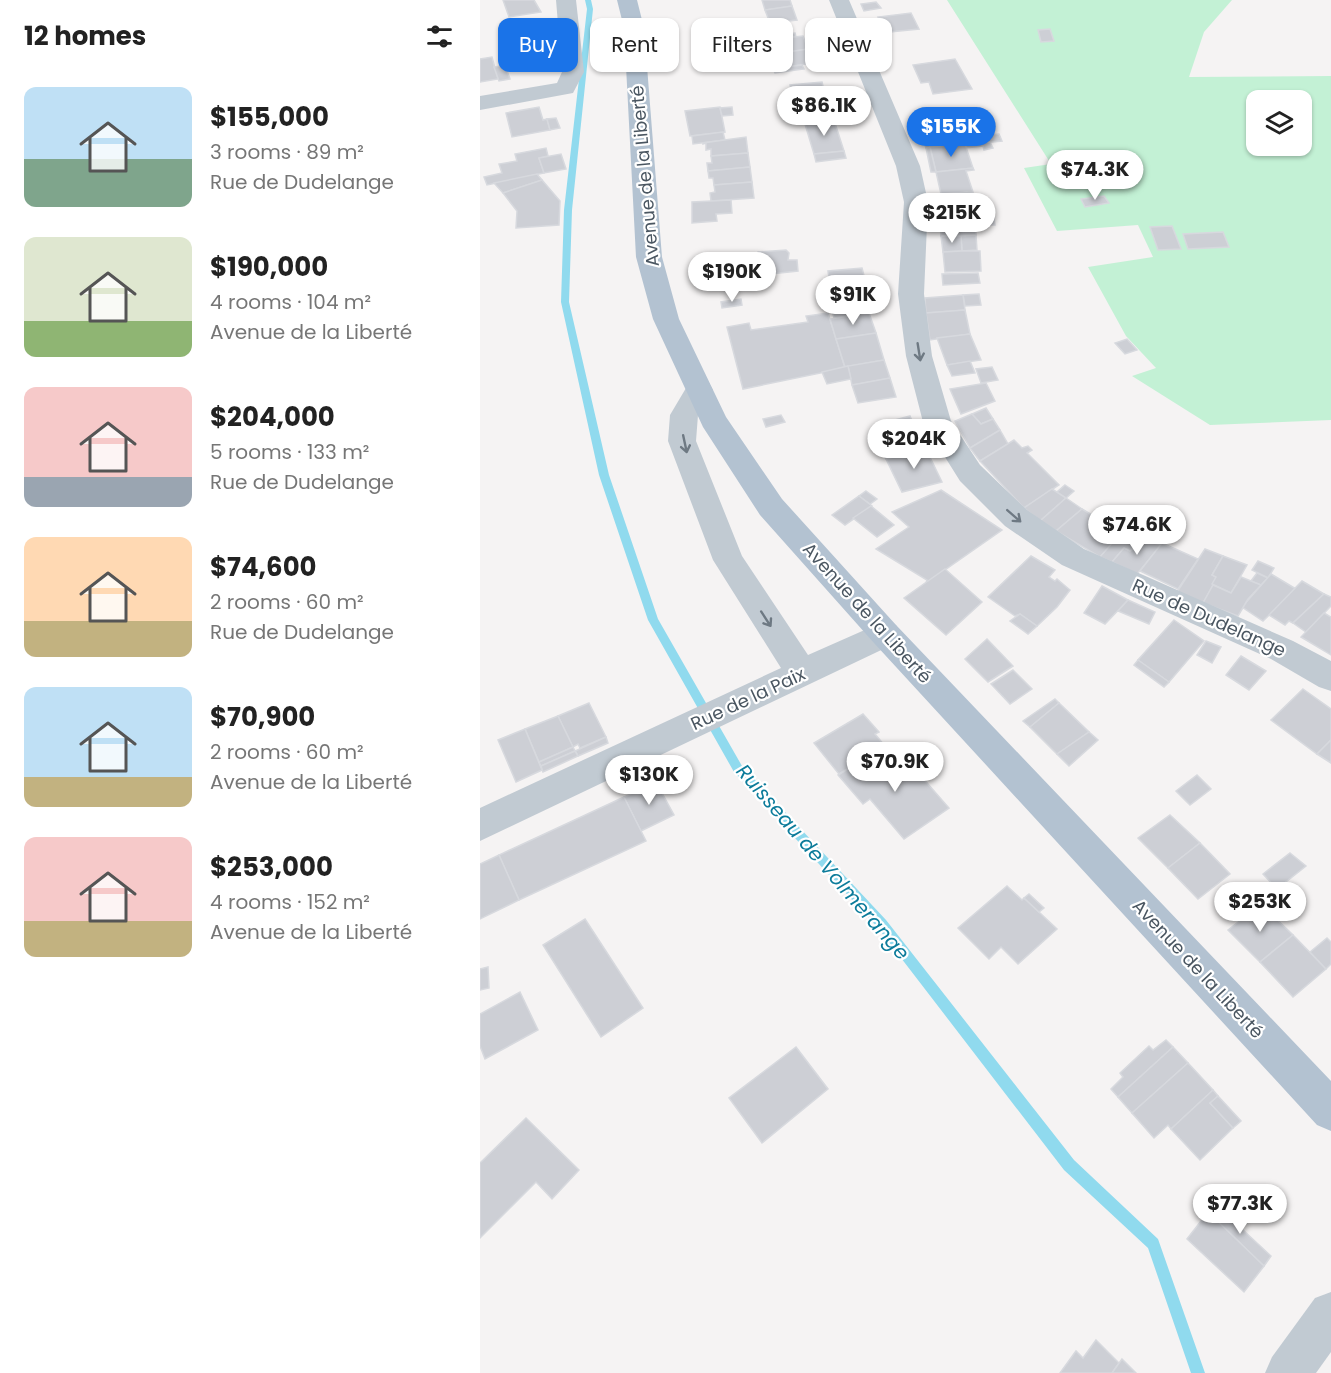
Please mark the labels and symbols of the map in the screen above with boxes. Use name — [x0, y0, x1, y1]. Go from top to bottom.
street label: Avenue de la Liberté — [624, 84, 665, 268]
pin: $86.1K — [775, 86, 873, 137]
pin: $155K — [909, 107, 993, 158]
pin: $74.3K — [1046, 150, 1144, 201]
pin: $215K — [910, 193, 994, 244]
pin: $190K — [690, 252, 774, 303]
pin: $91K — [817, 275, 889, 326]
one-way arrow — [913, 342, 924, 361]
pin: $204K — [872, 419, 956, 470]
one-way arrow — [679, 434, 691, 453]
pin: $74.6K — [1088, 505, 1186, 556]
one-way arrow — [1007, 509, 1022, 523]
street label: Avenue de la Liberté — [797, 537, 938, 689]
street label: Rue de Dudelange — [1128, 572, 1290, 663]
one-way arrow — [761, 610, 773, 627]
street label: Rue de la Paix — [686, 661, 809, 736]
pin: $70.9K — [846, 742, 944, 793]
pin: $130K — [607, 755, 691, 806]
water label: Ruisseau de Volmerange — [730, 758, 916, 966]
pin: $253K — [1218, 882, 1302, 933]
street label: Avenue de la Liberté — [1127, 894, 1270, 1044]
pin: $77.3K — [1191, 1184, 1289, 1235]

